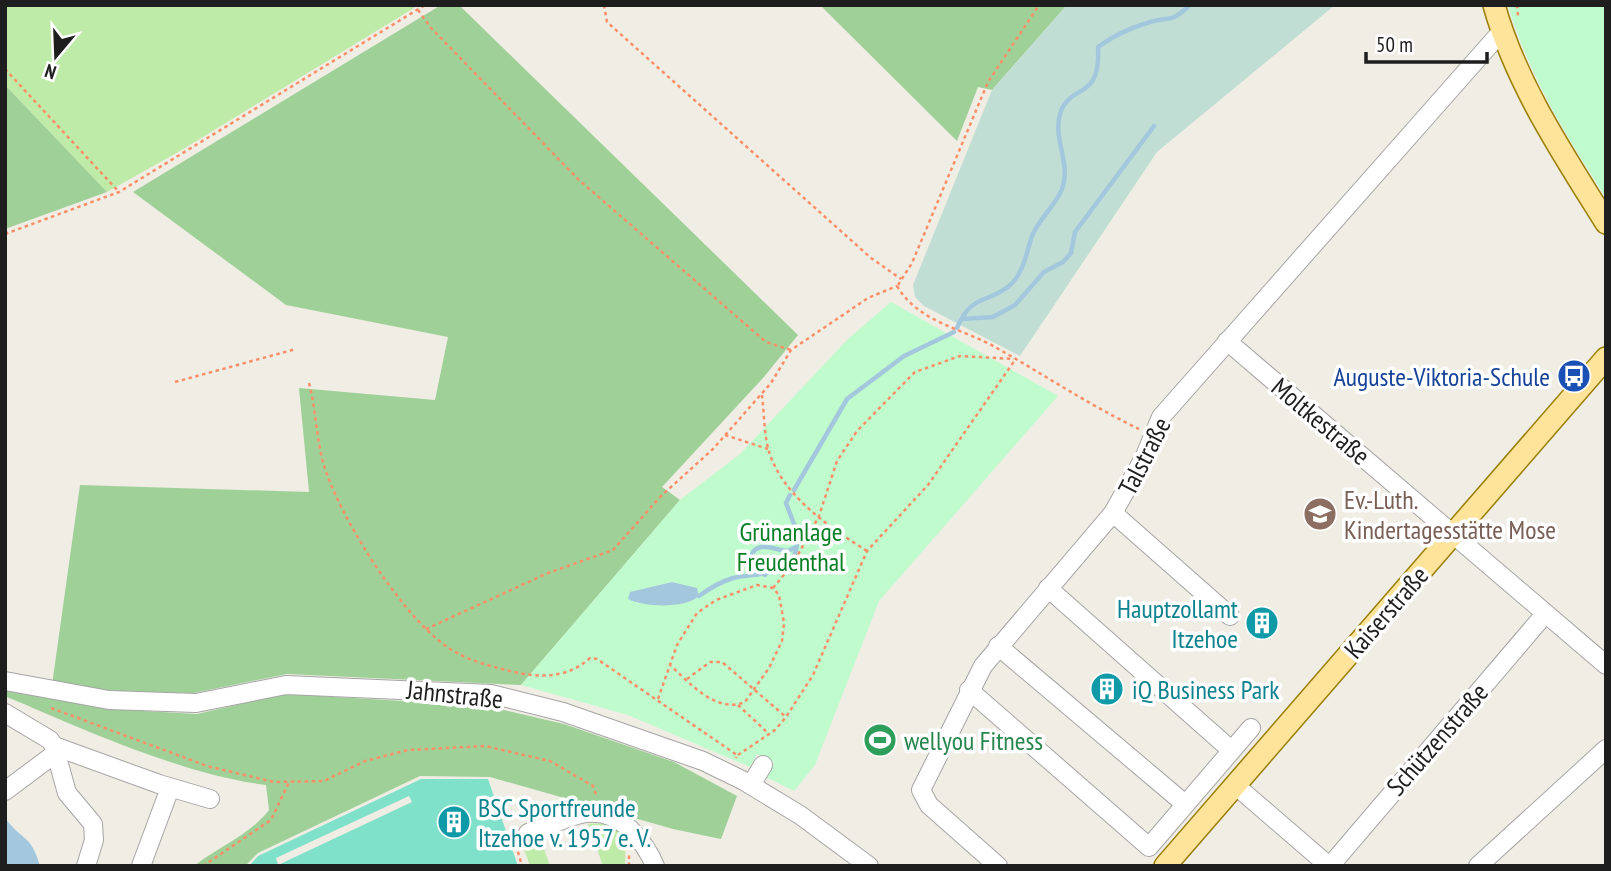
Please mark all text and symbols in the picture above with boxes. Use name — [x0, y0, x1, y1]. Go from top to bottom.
north arrow — [21, 21, 91, 91]
scale bar — [1366, 21, 1487, 65]
text: 50 m — [1376, 31, 1413, 58]
text: N — [42, 59, 59, 85]
bus stop icon: Auguste-Viktoria-Schule — [1555, 357, 1593, 395]
place label: Auguste-Viktoria-Schule — [1333, 360, 1550, 393]
street label: Moltkestraße — [1265, 370, 1377, 472]
street label: Talstraße — [1111, 412, 1177, 500]
place label: Ev.-Luth. Kindertagesstätte Mose — [1344, 483, 1556, 546]
school or university icon: Ev.-Luth. Kindertagesstätte Mose — [1301, 495, 1339, 533]
park label: Grünanlage Freudenthal — [737, 515, 845, 578]
street label: Kaiserstraße — [1337, 559, 1435, 665]
place label: Hauptzollamt Itzehoe — [1117, 592, 1238, 655]
building icon: Hauptzollamt Itzehoe — [1243, 604, 1281, 642]
building icon: iQ Business Park — [1088, 670, 1126, 708]
street label: Jahnstraße — [404, 672, 505, 715]
place label: iQ Business Park — [1132, 673, 1279, 706]
street label: Schützenstraße — [1379, 676, 1495, 802]
sports icon: wellyou Fitness — [861, 721, 899, 759]
place label: wellyou Fitness — [904, 724, 1043, 757]
place label: BSC Sportfreunde Itzehoe v. 1957 e. V. — [478, 791, 651, 854]
building icon: BSC Sportfreunde Itzehoe v. 1957 e. V. — [435, 803, 473, 841]

